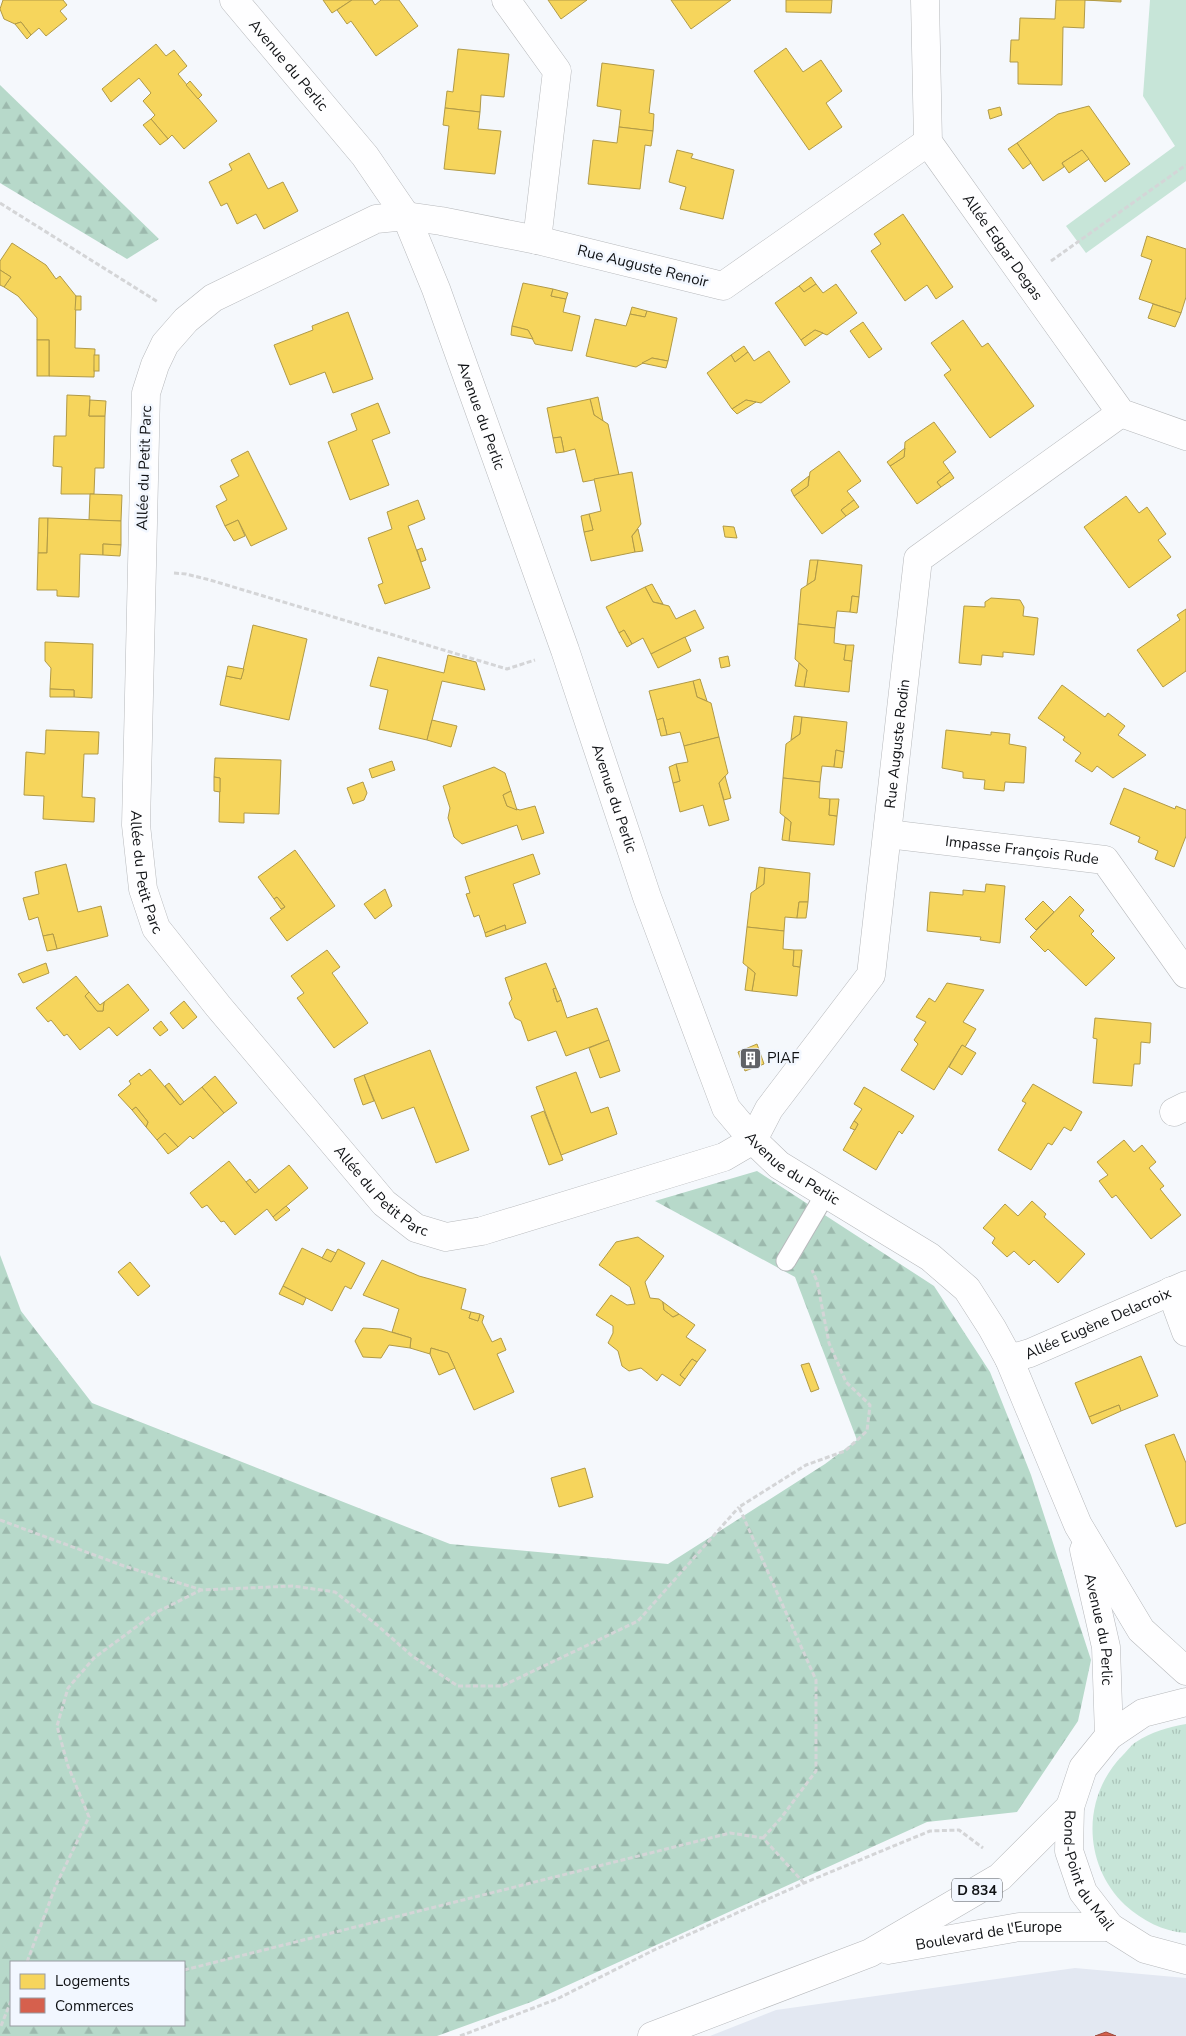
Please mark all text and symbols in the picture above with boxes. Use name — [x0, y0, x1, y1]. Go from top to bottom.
street label: Avenue du Perlic — [245, 15, 333, 115]
street label: Allée Edgar Degas — [958, 190, 1048, 304]
street label: Rue Auguste Renoir — [575, 240, 711, 292]
street label: Avenue du Perlic — [453, 359, 510, 473]
street label: Allée du Petit Parc — [132, 405, 156, 531]
street label: Rue Auguste Rodin — [880, 678, 914, 809]
street label: Avenue du Perlic — [587, 741, 642, 855]
street label: Allée du Petit Parc — [126, 810, 167, 938]
street label: Impasse François Rude — [944, 831, 1100, 869]
building icon: PIAF — [739, 1046, 763, 1070]
place label: PIAF — [767, 1048, 800, 1068]
street label: Avenue du Perlic — [740, 1128, 844, 1210]
street label: Allée du Petit Parc — [330, 1141, 430, 1241]
street label: Allée Eugène Delacroix — [1022, 1283, 1174, 1364]
street label: Avenue du Perlic — [1080, 1571, 1117, 1686]
street label: Rond-Point du Mail — [1059, 1810, 1119, 1935]
road number: D 834 — [952, 1878, 1002, 1902]
street label: Boulevard de l'Europe — [914, 1916, 1062, 1955]
legend — [10, 1961, 185, 2026]
text: Logements — [55, 1971, 130, 1991]
text: Commerces — [55, 1996, 134, 2016]

